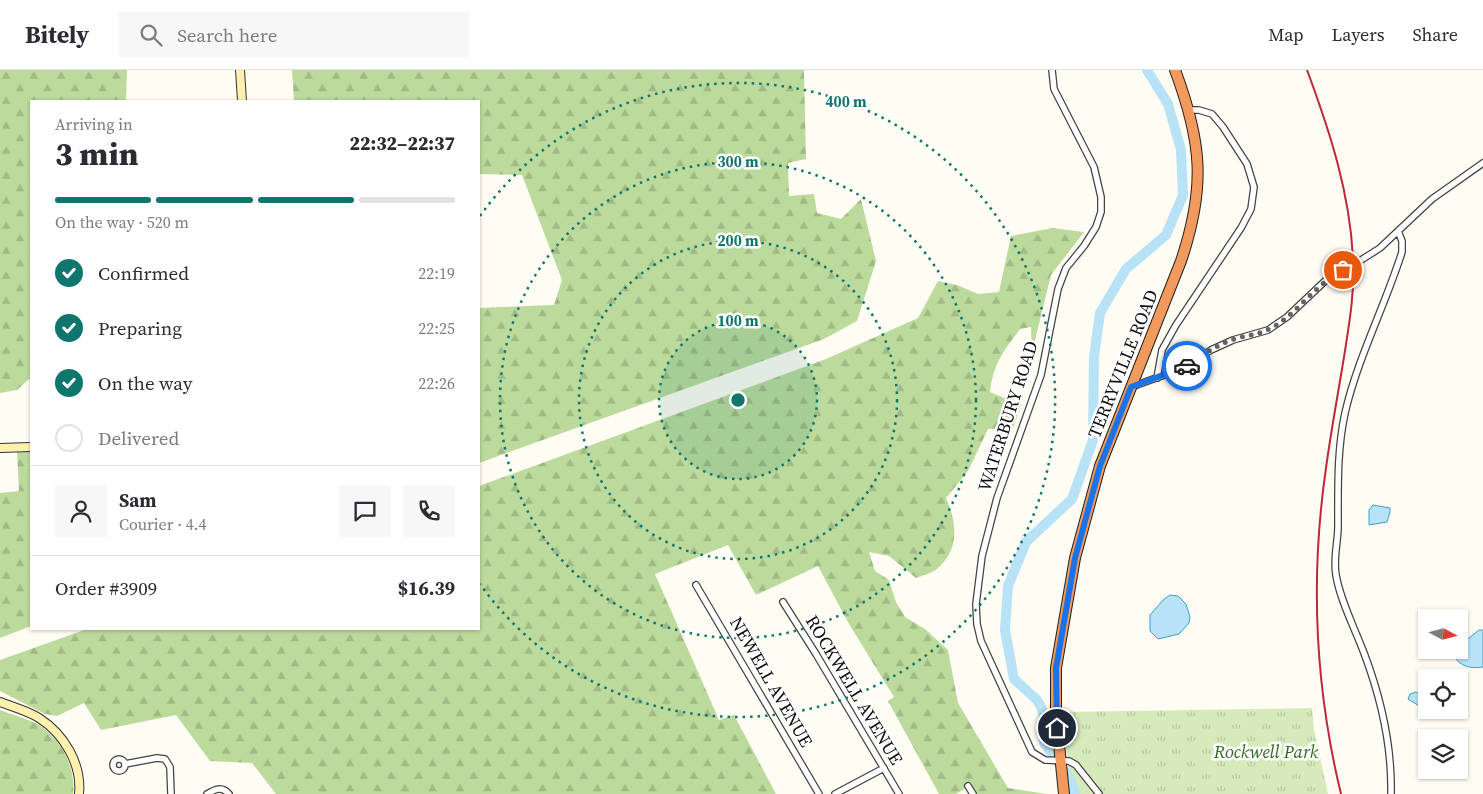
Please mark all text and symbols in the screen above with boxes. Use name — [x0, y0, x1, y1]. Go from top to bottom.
search box — [119, 12, 469, 57]
text: Bitely — [25, 18, 89, 51]
icon: search — [137, 21, 165, 49]
text: Search here — [177, 22, 277, 48]
text: Map — [1268, 22, 1303, 47]
text: Layers — [1331, 22, 1384, 47]
text: Share — [1412, 22, 1458, 47]
text: 400 m — [825, 91, 867, 112]
text: Arriving in — [55, 113, 133, 135]
text: 22:32–22:37 — [350, 130, 455, 156]
text: 3 min — [55, 132, 138, 176]
text: 300 m — [717, 151, 759, 172]
text: On the way · 520 m — [55, 211, 189, 233]
text: 200 m — [717, 230, 759, 251]
pin — [1322, 249, 1364, 291]
icon: bag — [1329, 256, 1357, 284]
icon: check — [55, 259, 83, 287]
text: Confirmed — [98, 260, 189, 286]
text: 22:19 — [418, 262, 455, 284]
street label: TERRYVILLE ROAD — [1081, 286, 1164, 442]
text: 100 m — [717, 310, 759, 331]
icon: check — [55, 314, 83, 342]
text: Preparing — [98, 315, 182, 341]
text: 22:25 — [418, 317, 455, 339]
street label: WATERBURY ROAD — [971, 337, 1044, 494]
courier — [1162, 341, 1212, 391]
icon: car — [1173, 352, 1201, 380]
icon: check — [55, 369, 83, 397]
text: On the way — [98, 370, 193, 396]
text: 22:26 — [418, 372, 455, 394]
centre of rings — [729, 391, 747, 409]
text: Delivered — [98, 425, 179, 451]
button: person — [55, 485, 107, 537]
button: chat — [339, 485, 391, 537]
button: phone — [403, 485, 455, 537]
text: Sam — [119, 487, 157, 513]
text: Courier · 4.4 — [119, 513, 207, 535]
text: Order #3909 — [55, 575, 157, 601]
text: $16.39 — [398, 575, 455, 601]
north arrow — [1418, 609, 1468, 659]
map controls — [1418, 609, 1468, 779]
street label: ROCKWELL AVENUE — [800, 610, 909, 769]
street label: NEWELL AVENUE — [724, 612, 819, 752]
button: locate — [1418, 669, 1468, 719]
pin — [1036, 707, 1078, 749]
icon: home — [1043, 714, 1071, 742]
button: layers — [1418, 729, 1468, 779]
park label: Rockwell Park — [1213, 739, 1319, 764]

